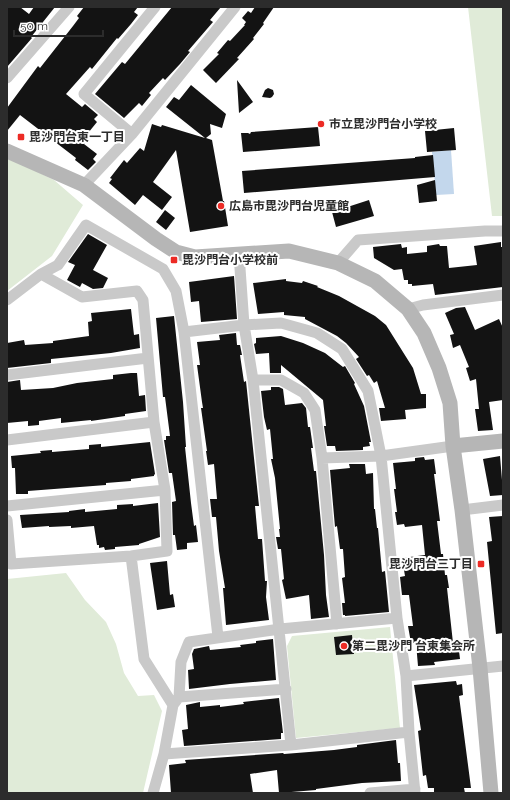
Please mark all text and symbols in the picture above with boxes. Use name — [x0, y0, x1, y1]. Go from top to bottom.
scale bar — [14, 12, 103, 38]
text: 50 m — [20, 19, 48, 33]
place label: 市立毘沙門台小学校 — [329, 117, 437, 131]
marker: 市立毘沙門台小学校 — [316, 119, 326, 129]
place label: 毘沙門台東一丁目 — [29, 130, 125, 144]
marker: 毘沙門台東一丁目 — [16, 132, 26, 142]
place label: 広島市毘沙門台児童館 — [229, 199, 349, 213]
marker: 広島市毘沙門台児童館 — [216, 201, 226, 211]
place label: 毘沙門台小学校前 — [182, 253, 278, 267]
marker: 毘沙門台小学校前 — [169, 255, 179, 265]
place label: 毘沙門台三丁目 — [389, 557, 473, 571]
marker: 毘沙門台三丁目 — [476, 559, 486, 569]
place label: 第二毘沙門 台東集会所 — [352, 639, 475, 653]
marker: 第二毘沙門 台東集会所 — [339, 641, 349, 651]

